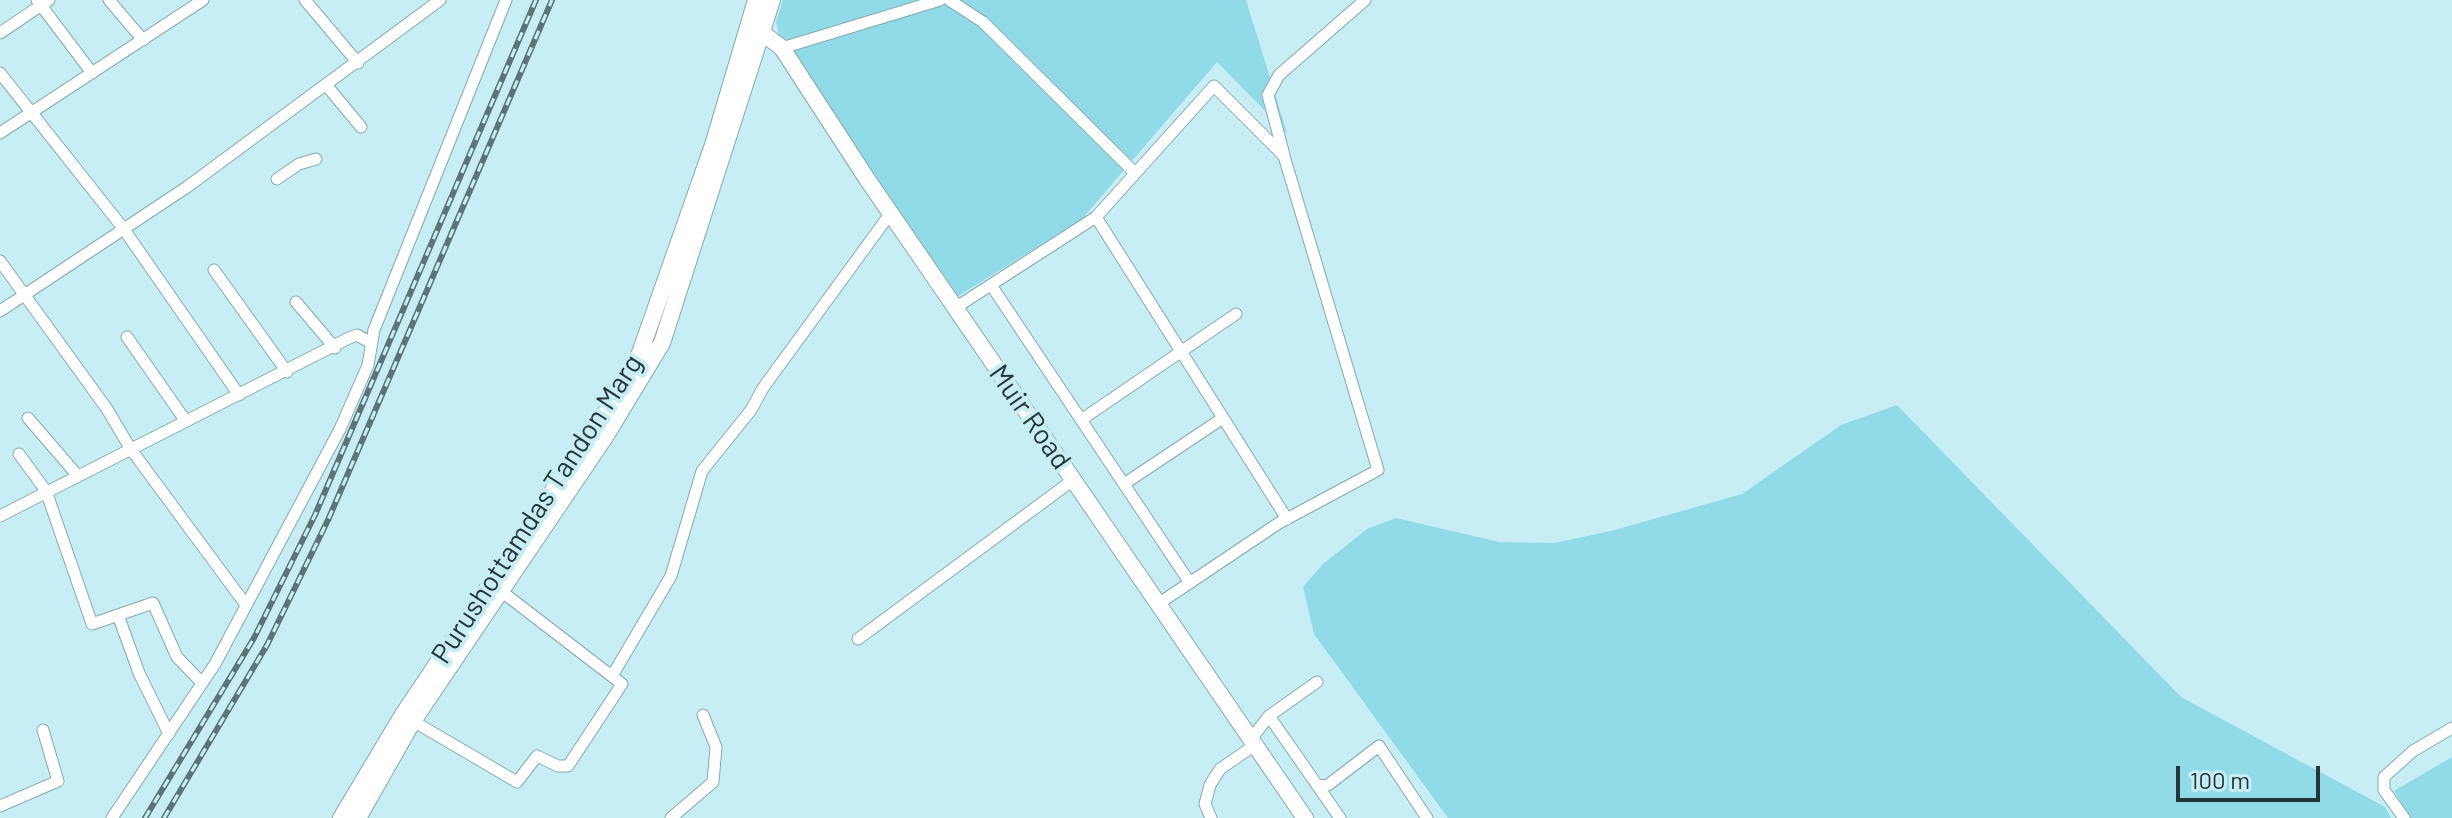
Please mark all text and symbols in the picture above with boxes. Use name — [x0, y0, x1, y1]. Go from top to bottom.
street label: Purushottamdas Tandon Marg — [424, 348, 650, 670]
street label: Muir Road — [982, 358, 1078, 476]
scale bar — [2180, 750, 2324, 800]
text: 100 m — [2190, 765, 2250, 794]

